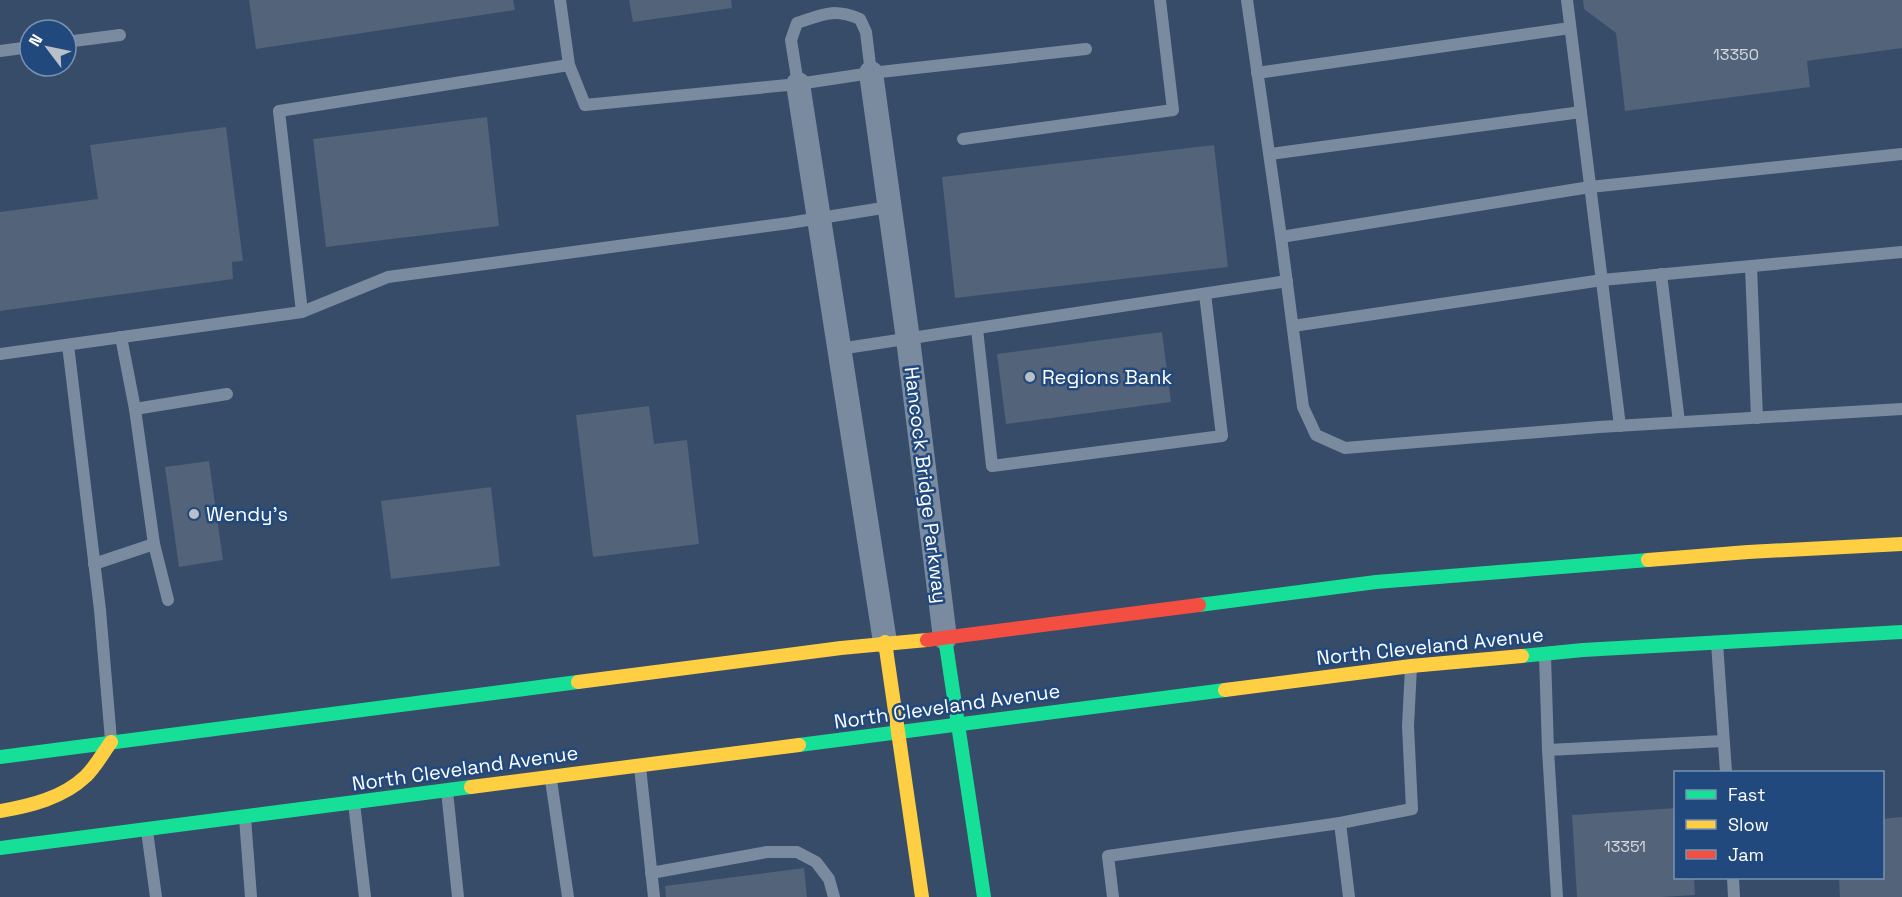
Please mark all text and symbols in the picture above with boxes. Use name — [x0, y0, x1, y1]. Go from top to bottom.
north arrow — [18, 18, 78, 78]
text: N — [24, 30, 47, 50]
house number: 13350 — [1713, 44, 1759, 65]
place label: Regions Bank — [1042, 364, 1172, 390]
street label: Hancock Bridge Parkway — [899, 365, 953, 605]
marker: Regions Bank — [1023, 370, 1037, 384]
place label: Wendy's — [206, 501, 288, 527]
marker: Wendy's — [187, 507, 201, 521]
street label: North Cleveland Avenue — [1315, 621, 1545, 671]
street label: North Cleveland Avenue — [832, 677, 1062, 735]
street label: North Cleveland Avenue — [350, 739, 580, 797]
legend — [1674, 771, 1884, 879]
text: Fast — [1728, 783, 1765, 806]
text: Slow — [1728, 813, 1769, 836]
house number: 13351 — [1604, 836, 1646, 857]
text: Jam — [1728, 843, 1764, 866]

